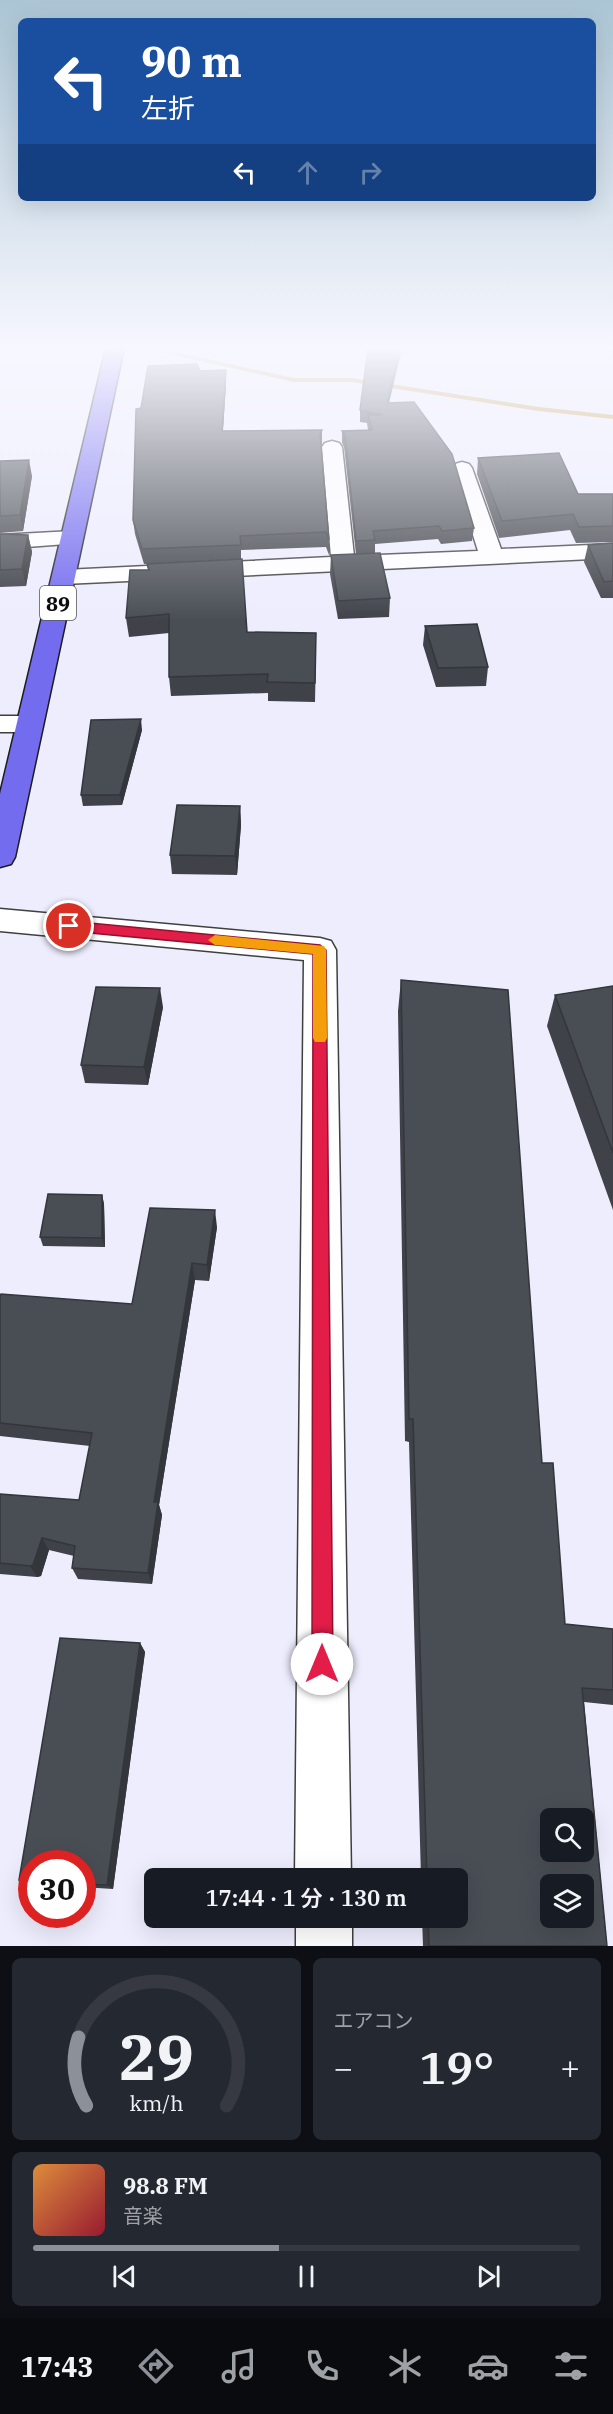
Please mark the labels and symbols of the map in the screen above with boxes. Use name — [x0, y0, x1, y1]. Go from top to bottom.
road number: 89 — [40, 586, 76, 620]
pin — [43, 900, 94, 951]
position arrow — [290, 1632, 354, 1696]
speed limit sign: 30 — [18, 1850, 96, 1928]

